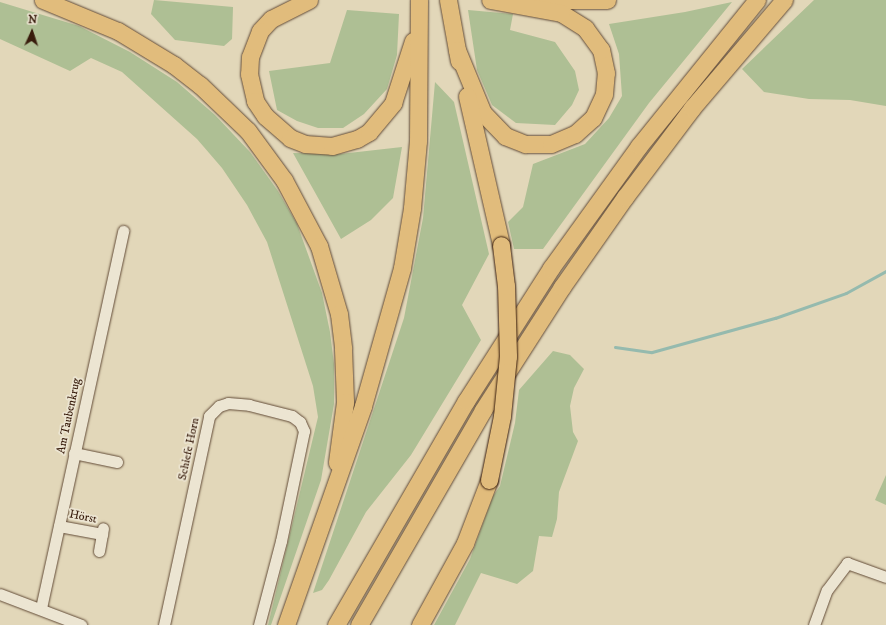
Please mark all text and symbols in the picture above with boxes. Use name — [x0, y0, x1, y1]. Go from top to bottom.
north arrow — [12, 12, 52, 52]
text: N — [28, 13, 38, 27]
street label: Am Taubenkrug — [54, 377, 84, 455]
street label: Schiefe Horn — [175, 416, 203, 482]
street label: Hörst — [68, 507, 98, 527]

